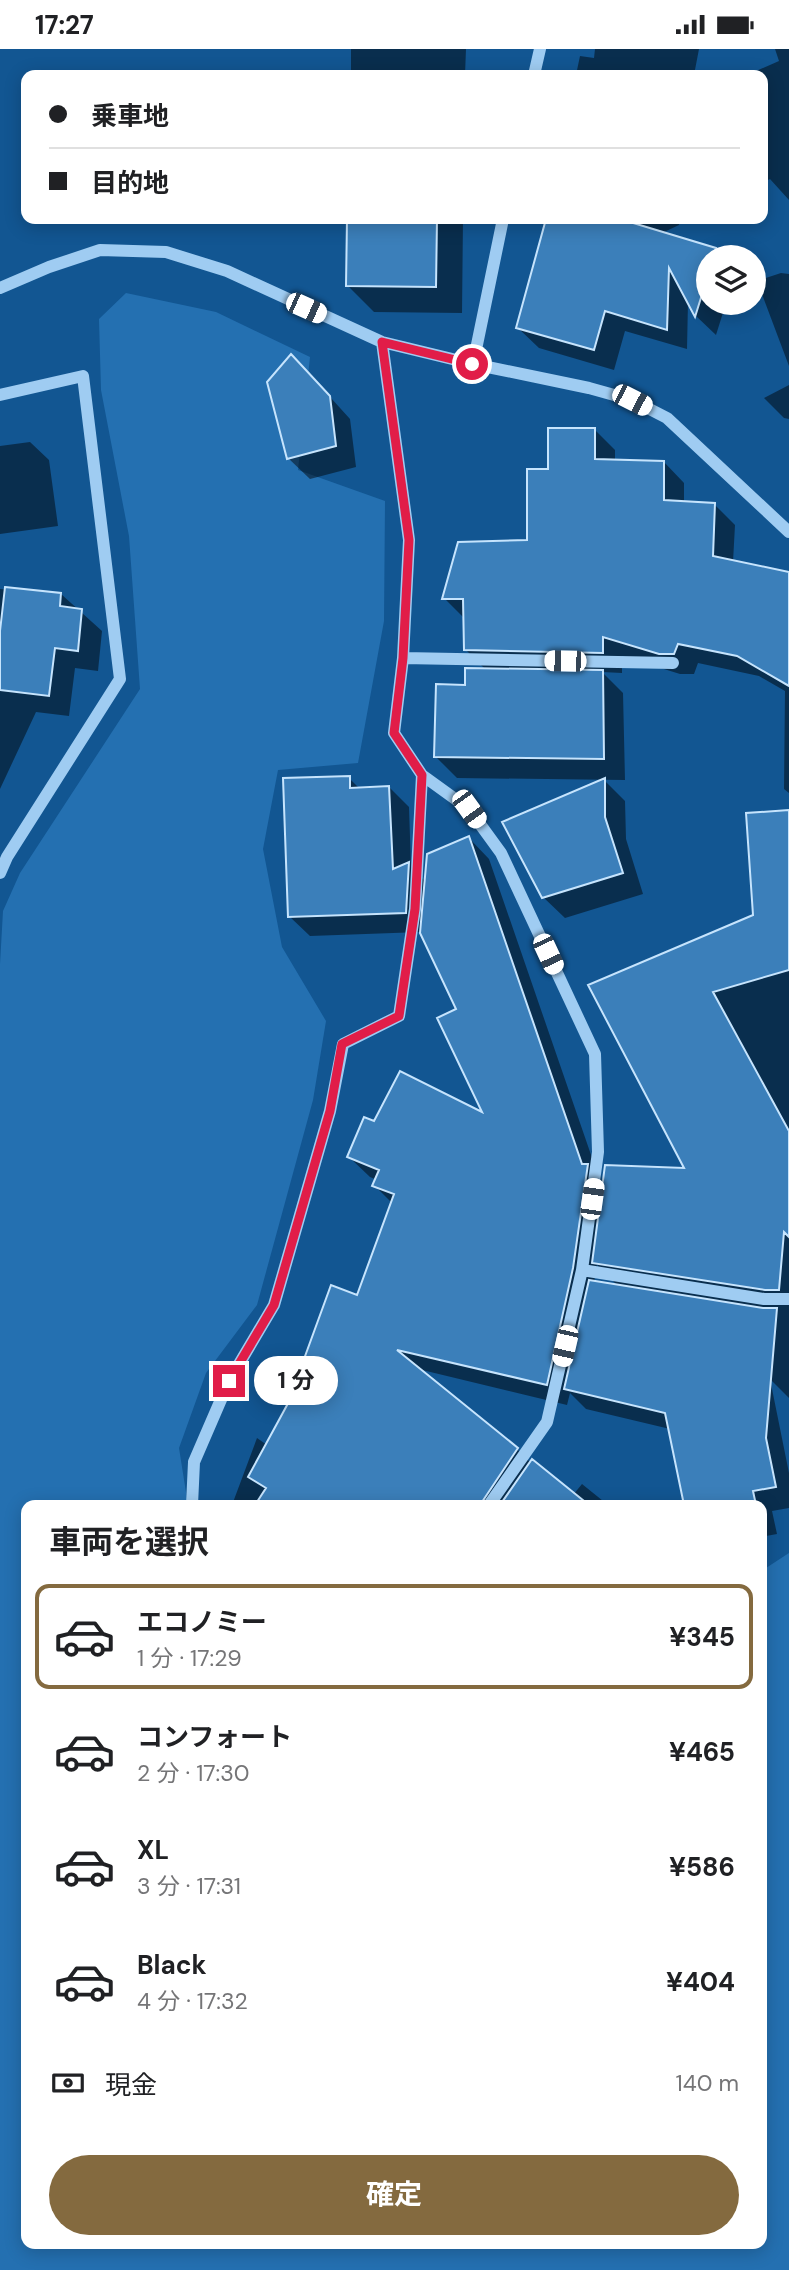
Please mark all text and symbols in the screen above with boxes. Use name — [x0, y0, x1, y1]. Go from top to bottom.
text: 17:27 — [35, 8, 94, 42]
text: 乗車地 — [91, 99, 169, 133]
text: 目的地 — [91, 166, 169, 200]
map controls — [696, 245, 766, 315]
button: layers — [696, 245, 766, 315]
car — [283, 290, 330, 326]
route start — [456, 348, 488, 380]
car — [609, 381, 656, 419]
car — [544, 650, 587, 672]
car — [449, 786, 490, 832]
car — [530, 931, 567, 977]
car — [579, 1177, 606, 1221]
car — [551, 1323, 580, 1369]
callout: 1 分 — [254, 1357, 338, 1405]
route end — [213, 1365, 245, 1397]
text: 1 分 — [278, 1365, 314, 1395]
text: 車両を選択 — [49, 1521, 209, 1563]
icon: car — [53, 1605, 116, 1668]
text: エコノミー — [137, 1605, 267, 1639]
text: ¥345 — [669, 1620, 735, 1654]
text: 1 分 · 17:29 — [137, 1643, 242, 1673]
icon: car — [53, 1720, 116, 1783]
text: コンフォート — [137, 1720, 292, 1754]
text: ¥465 — [669, 1735, 735, 1769]
text: 2 分 · 17:30 — [137, 1758, 250, 1788]
text: XL — [137, 1833, 169, 1867]
icon: car — [53, 1835, 116, 1898]
text: ¥586 — [669, 1850, 735, 1884]
text: 3 分 · 17:31 — [137, 1871, 241, 1901]
text: Black — [137, 1948, 207, 1982]
icon: car — [53, 1950, 116, 2013]
text: ¥404 — [666, 1965, 735, 1999]
text: 4 分 · 17:32 — [137, 1986, 248, 2016]
icon: cash — [49, 2064, 87, 2102]
text: 現金 — [105, 2068, 157, 2102]
text: 140 m — [676, 2068, 739, 2098]
button: 確定 — [49, 2155, 739, 2235]

